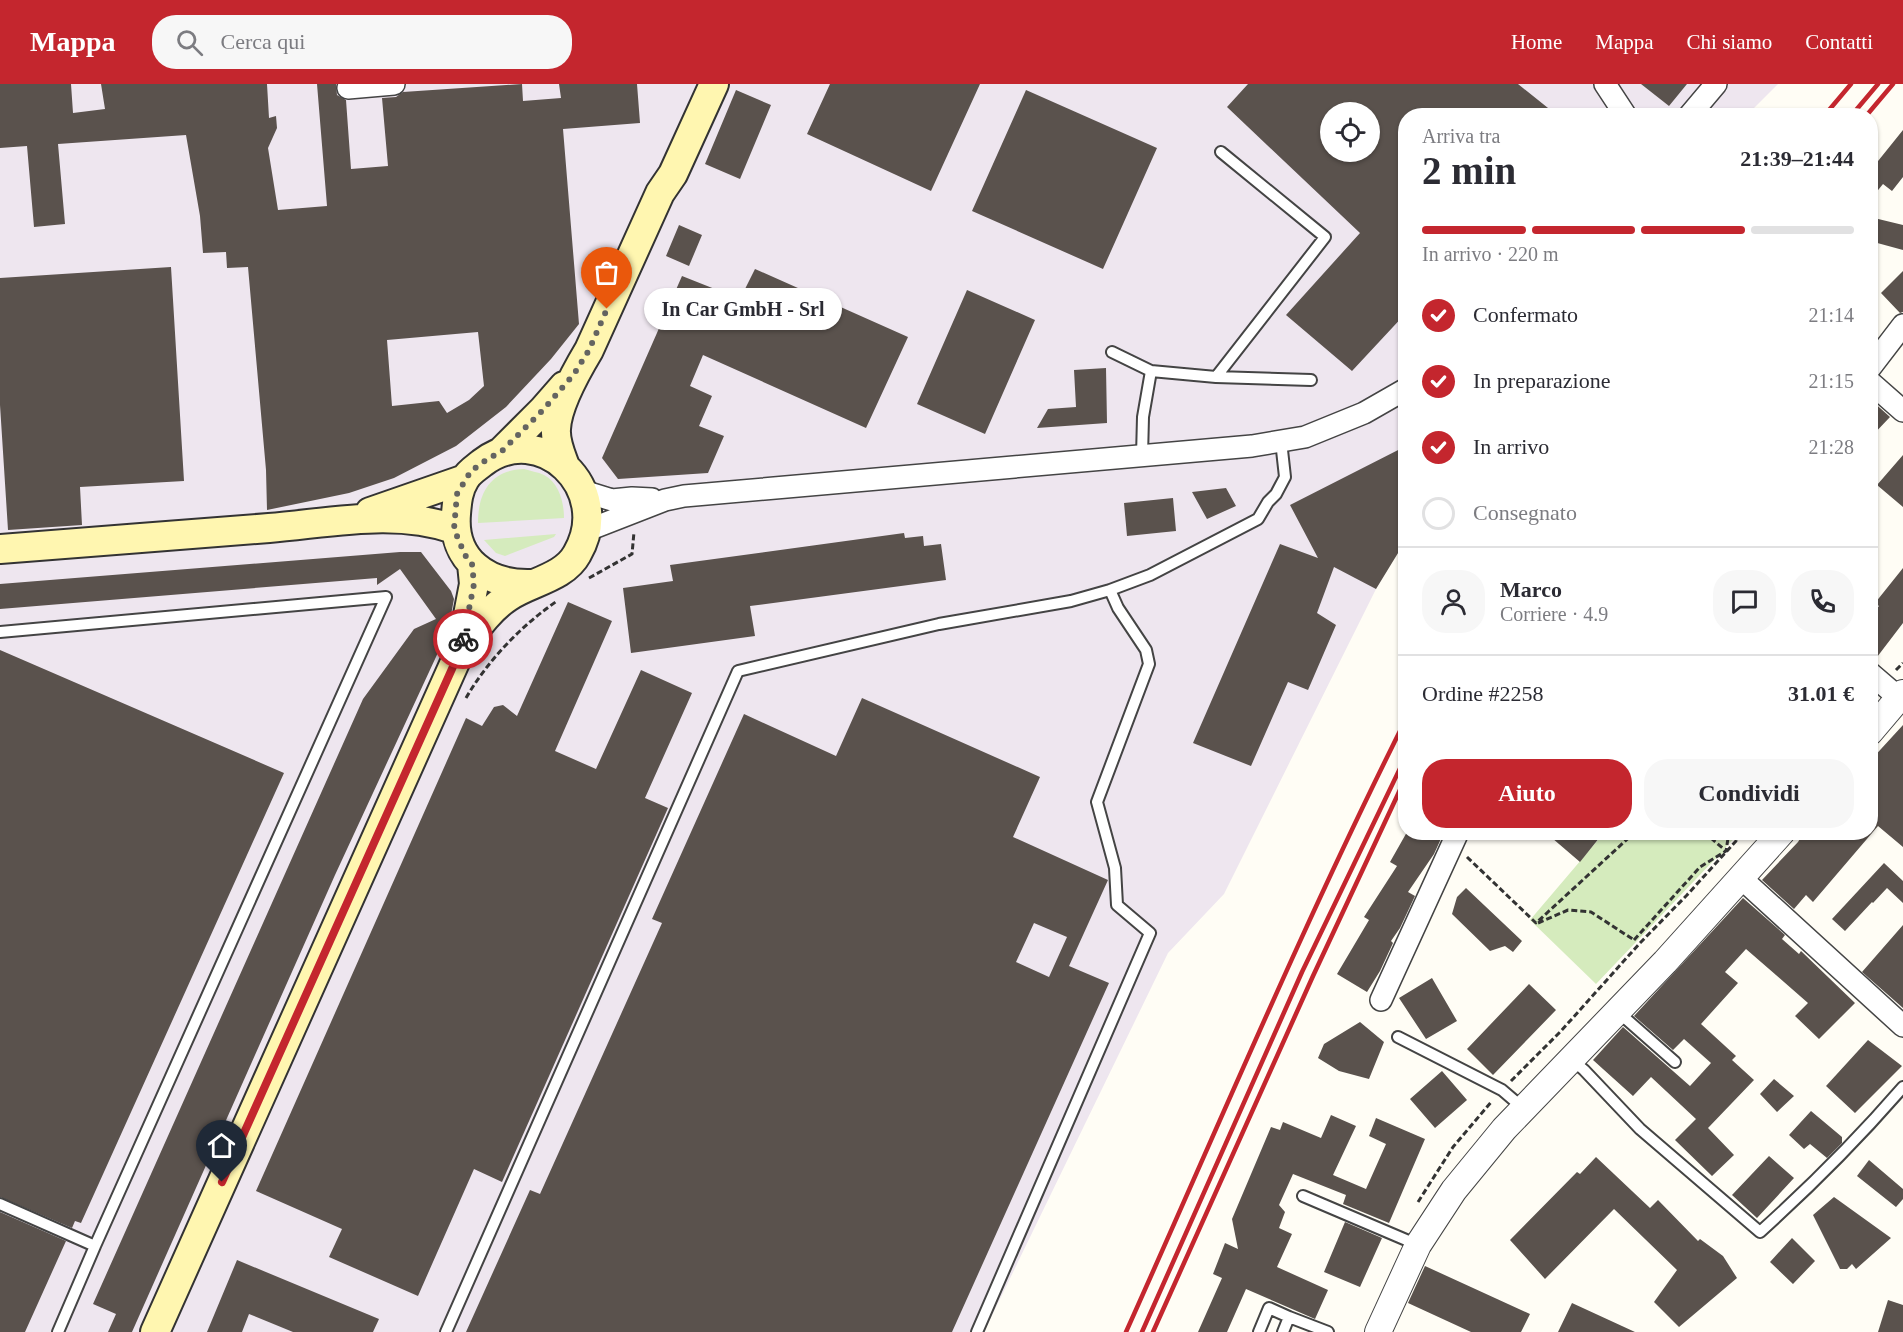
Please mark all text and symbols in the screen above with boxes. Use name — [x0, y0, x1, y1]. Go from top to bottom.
search box — [152, 15, 572, 69]
text: Mappa — [30, 26, 116, 57]
icon: search — [173, 26, 206, 59]
text: Cerca qui — [221, 29, 305, 54]
text: Home — [1511, 30, 1562, 54]
text: Mappa — [1595, 30, 1654, 54]
text: Chi siamo — [1687, 30, 1772, 54]
text: Contatti — [1805, 30, 1873, 54]
map controls — [1320, 102, 1380, 162]
button: locate — [1320, 102, 1380, 162]
text: Arriva tra — [1422, 125, 1500, 147]
text: 21:39–21:44 — [1740, 146, 1854, 171]
text: 2 min — [1422, 149, 1516, 192]
text: In arrivo · 220 m — [1422, 243, 1559, 265]
pin — [581, 247, 632, 309]
icon: bag — [590, 256, 623, 289]
callout: In Car GmbH - Srl — [643, 288, 841, 330]
text: In Car GmbH - Srl — [662, 298, 824, 320]
icon: check — [1422, 299, 1455, 332]
text: Confermato — [1473, 302, 1578, 327]
text: 21:14 — [1808, 304, 1854, 326]
icon: check — [1422, 365, 1455, 398]
text: In preparazione — [1473, 368, 1610, 393]
text: 21:15 — [1808, 370, 1854, 392]
icon: check — [1422, 431, 1455, 464]
text: In arrivo — [1473, 434, 1549, 459]
text: 21:28 — [1808, 436, 1854, 458]
text: Consegnato — [1473, 500, 1577, 525]
button: person — [1422, 570, 1485, 633]
button: chat — [1713, 570, 1776, 633]
button: phone — [1791, 570, 1854, 633]
text: Marco — [1500, 577, 1562, 602]
text: Corriere · 4.9 — [1500, 603, 1608, 625]
courier — [433, 609, 493, 669]
icon: bike — [447, 623, 480, 656]
text: Ordine #2258 — [1422, 681, 1544, 706]
text: 31.01 € — [1788, 681, 1854, 706]
button: Aiuto — [1422, 759, 1632, 828]
button: Condividi — [1644, 759, 1854, 828]
pin — [196, 1120, 247, 1182]
icon: home — [205, 1129, 238, 1162]

